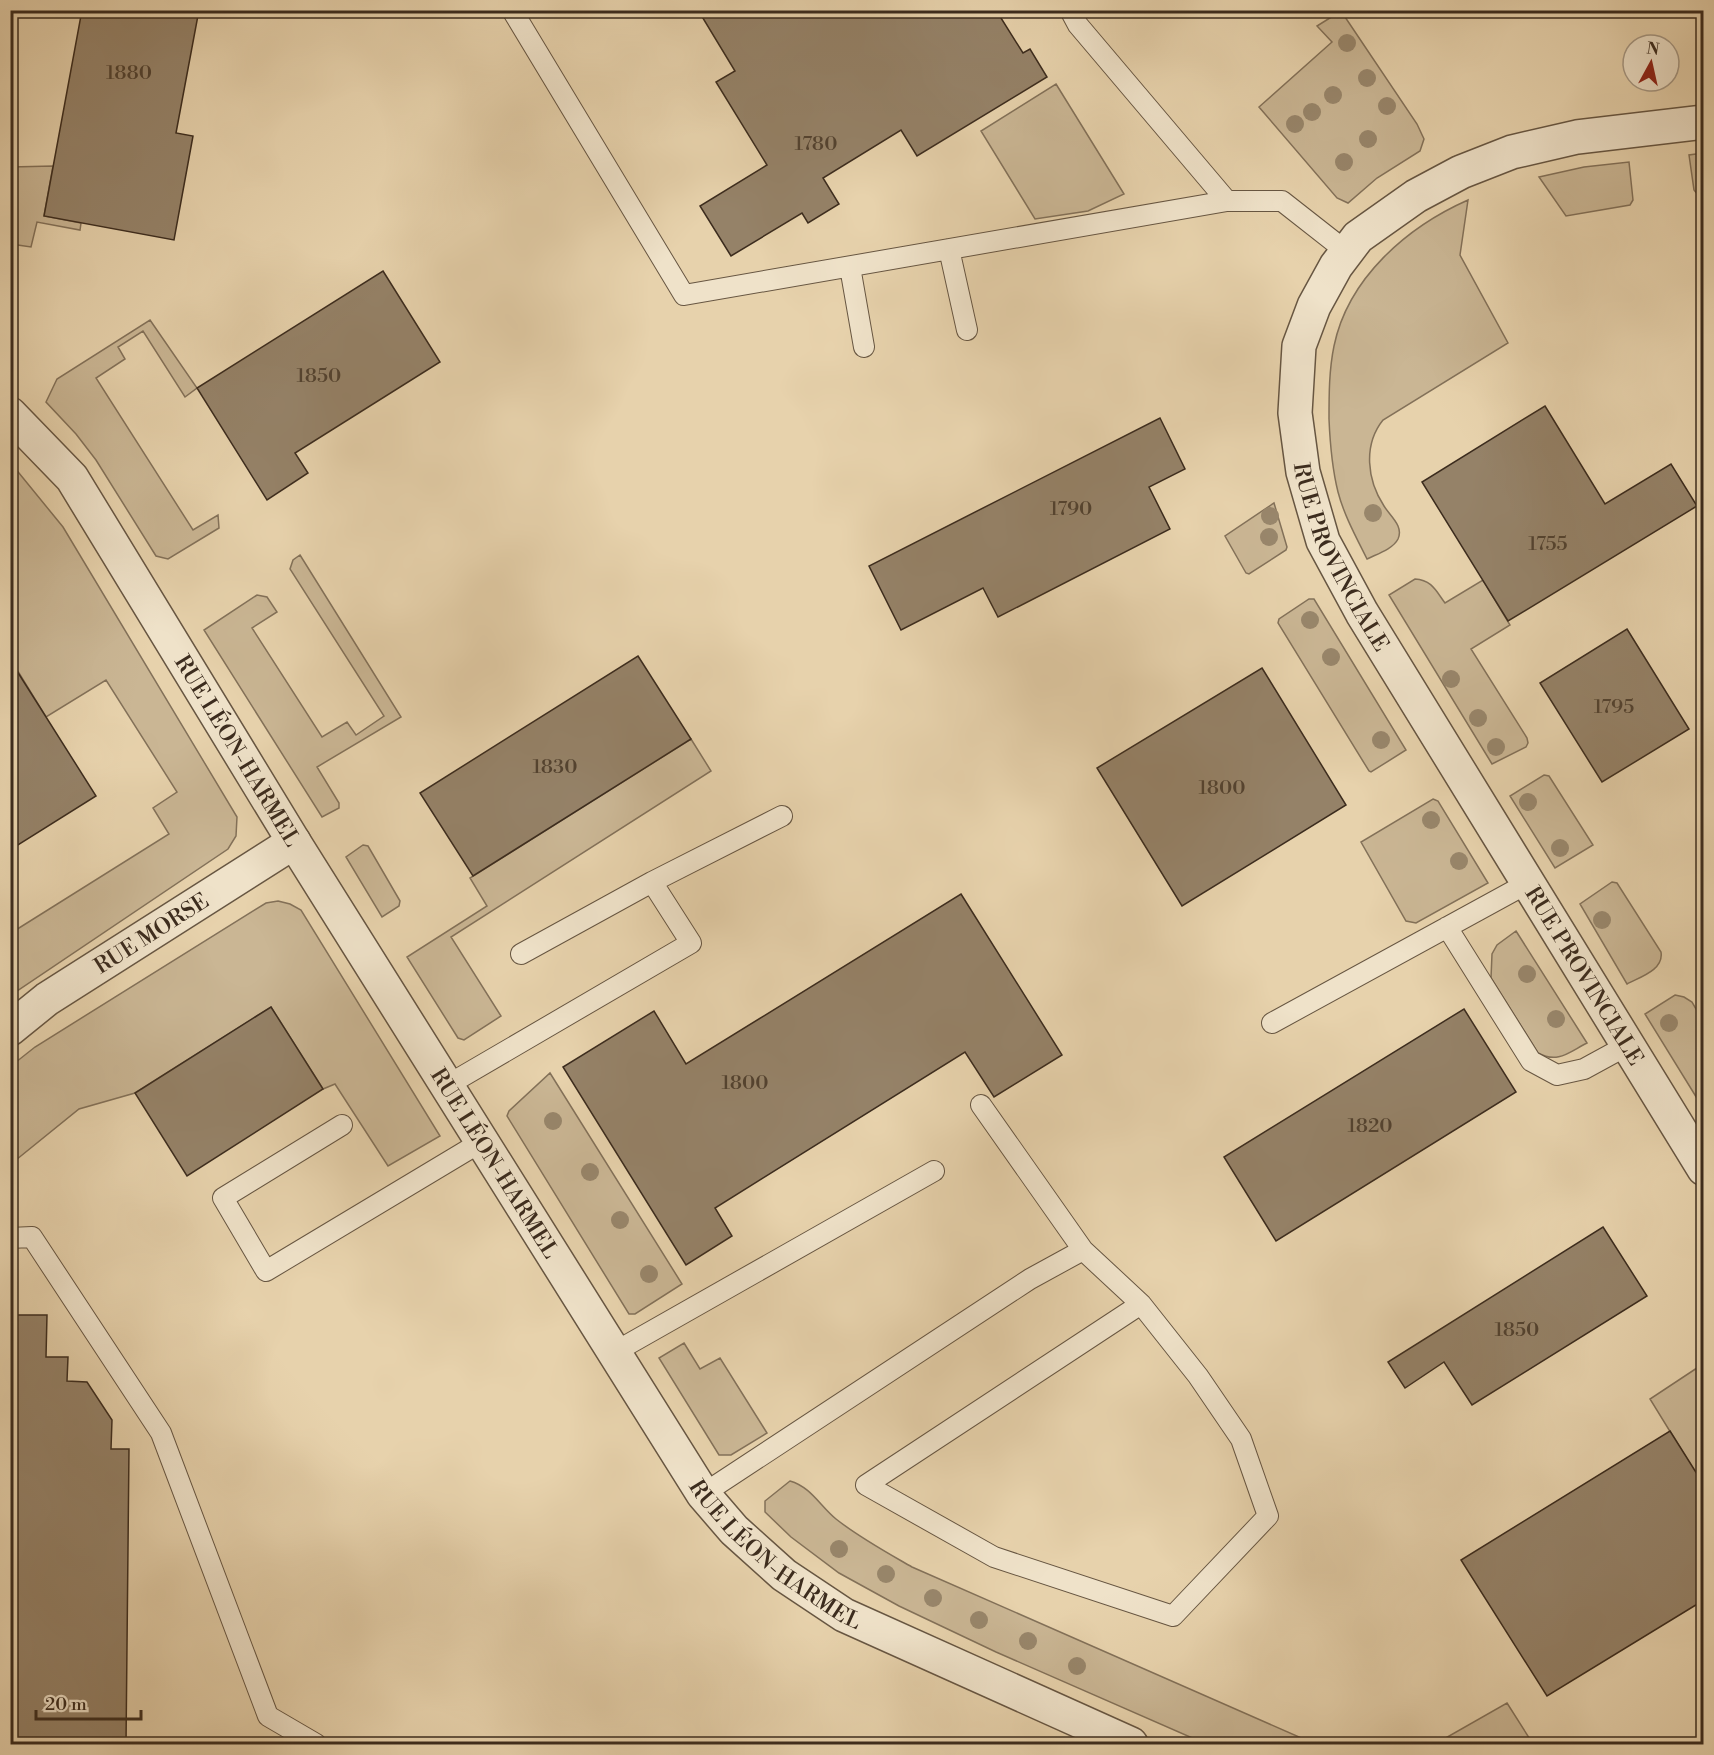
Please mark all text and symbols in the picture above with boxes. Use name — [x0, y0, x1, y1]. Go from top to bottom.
north arrow — [1621, 33, 1681, 93]
text: N — [1645, 38, 1661, 60]
house number: 1880 — [106, 61, 152, 86]
house number: 1780 — [795, 132, 837, 157]
house number: 1850 — [297, 364, 341, 389]
street label: RUE PROVINCIALE — [1287, 461, 1394, 657]
house number: 1790 — [1050, 497, 1092, 522]
house number: 1755 — [1528, 532, 1568, 557]
street label: RUE LÉON-HARMEL — [168, 650, 305, 852]
house number: 1795 — [1594, 695, 1634, 720]
house number: 1830 — [533, 755, 577, 780]
house number: 1800 — [1199, 776, 1246, 801]
street label: RUE PROVINCIALE — [1518, 882, 1649, 1071]
street label: RUE MORSE — [90, 888, 214, 980]
street label: RUE LÉON-HARMEL — [424, 1063, 564, 1264]
house number: 1800 — [722, 1071, 769, 1096]
house number: 1820 — [1347, 1114, 1393, 1139]
house number: 1850 — [1495, 1318, 1539, 1343]
street label: RUE LÉON-HARMEL — [682, 1475, 865, 1636]
scale bar — [36, 1683, 141, 1721]
text: 20 m — [45, 1693, 87, 1716]

